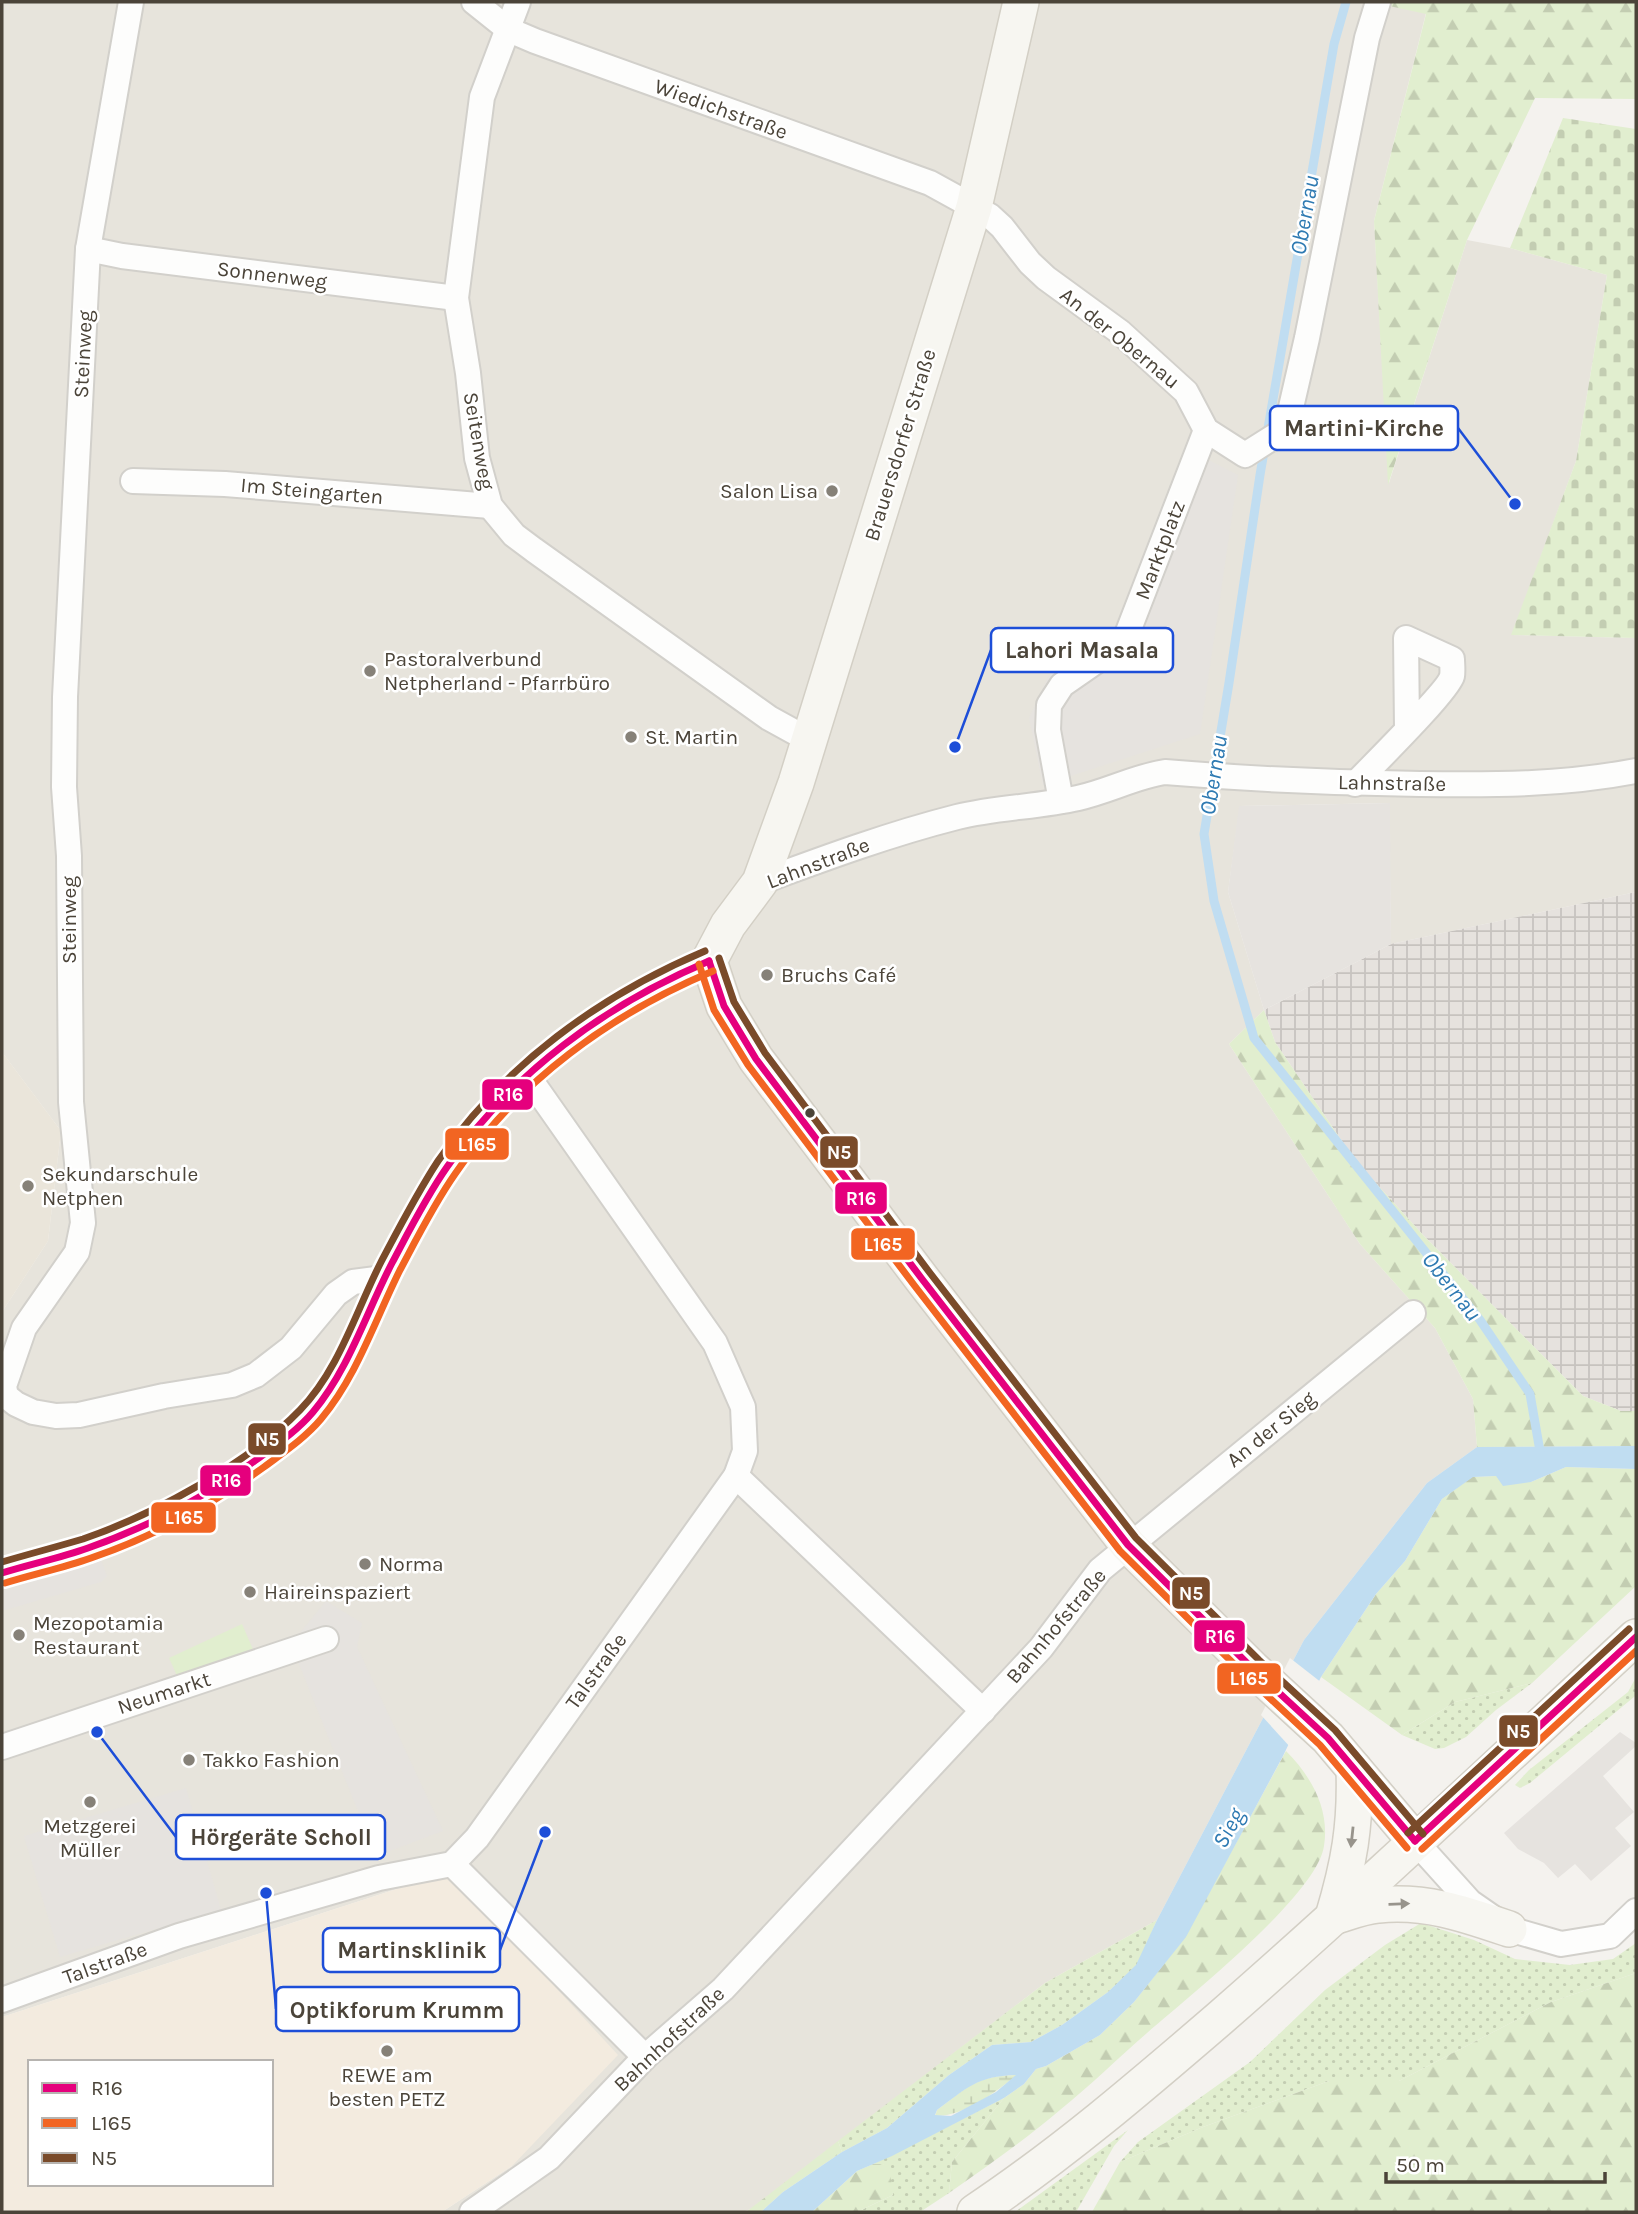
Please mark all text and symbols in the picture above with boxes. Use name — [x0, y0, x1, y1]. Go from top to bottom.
street label: Wiedichstraße — [651, 74, 791, 144]
water label: Obernau — [1284, 173, 1325, 257]
street label: Sonnenweg — [216, 256, 329, 294]
street label: An der Obernau — [1055, 282, 1185, 394]
street label: Steinweg — [69, 309, 97, 399]
street label: Brauersdorfer Straße — [859, 346, 941, 544]
street label: Seitenweg — [459, 390, 499, 492]
callout: Martini-Kirche — [1270, 406, 1458, 450]
text: Martini-Kirche — [1284, 415, 1444, 442]
street label: Im Steingarten — [240, 473, 384, 509]
place label: Salon Lisa — [720, 479, 818, 503]
marker: Salon Lisa — [824, 483, 840, 499]
street label: Marktplatz — [1130, 497, 1190, 603]
callout: Lahori Masala — [991, 628, 1173, 672]
text: Lahori Masala — [1005, 637, 1159, 664]
place label: Pastoralverbund Netpherland - Pfarrbüro — [384, 647, 610, 695]
marker: Pastoralverbund Netpherland - Pfarrbüro — [362, 663, 378, 679]
place label: St. Martin — [645, 725, 738, 749]
marker: St. Martin — [623, 729, 639, 745]
water label: Obernau — [1194, 733, 1233, 817]
street label: Lahnstraße — [1338, 770, 1446, 796]
street label: Lahnstraße — [763, 832, 873, 894]
street label: Steinweg — [57, 876, 81, 964]
place label: Bruchs Café — [781, 963, 896, 987]
marker: Bruchs Café — [759, 967, 775, 983]
line badge: R16 — [481, 1078, 534, 1111]
text: R16 — [493, 1084, 523, 1106]
unlabelled marker — [803, 1106, 817, 1120]
line badge: L165 — [444, 1127, 510, 1161]
text: L165 — [458, 1134, 496, 1156]
line badge: N5 — [819, 1135, 859, 1169]
text: N5 — [827, 1142, 851, 1164]
place label: Sekundarschule Netphen — [42, 1162, 198, 1210]
marker: Sekundarschule Netphen — [20, 1178, 36, 1194]
line badge: R16 — [834, 1181, 888, 1215]
text: R16 — [846, 1188, 876, 1210]
line badge: L165 — [850, 1227, 916, 1261]
text: L165 — [864, 1234, 902, 1256]
water label: Obernau — [1416, 1246, 1487, 1326]
street label: An der Sieg — [1222, 1386, 1320, 1472]
line badge: N5 — [247, 1422, 287, 1456]
text: N5 — [255, 1429, 279, 1451]
line badge: R16 — [199, 1464, 252, 1497]
text: R16 — [211, 1470, 241, 1492]
line badge: L165 — [150, 1501, 217, 1534]
text: L165 — [165, 1507, 203, 1529]
place label: Norma — [379, 1552, 444, 1576]
marker: Norma — [357, 1556, 373, 1572]
street label: Bahnhofstraße — [1001, 1564, 1111, 1688]
line badge: N5 — [1171, 1576, 1211, 1610]
place label: Haireinspaziert — [264, 1580, 411, 1604]
text: N5 — [1179, 1583, 1203, 1605]
marker: Haireinspaziert — [242, 1584, 258, 1600]
place label: Mezopotamia Restaurant — [33, 1611, 164, 1659]
line badge: R16 — [1193, 1619, 1246, 1653]
text: R16 — [1205, 1626, 1235, 1648]
marker: Mezopotamia Restaurant — [11, 1627, 27, 1643]
street label: Talstraße — [560, 1628, 632, 1714]
line badge: L165 — [1216, 1662, 1282, 1695]
street label: Neumarkt — [114, 1667, 214, 1719]
text: L165 — [1230, 1668, 1268, 1690]
line badge: N5 — [1498, 1714, 1539, 1748]
text: N5 — [1506, 1721, 1530, 1743]
place label: Takko Fashion — [203, 1748, 340, 1772]
marker: Takko Fashion — [181, 1752, 197, 1768]
marker: Metzgerei Müller — [82, 1794, 98, 1810]
water label: Sieg — [1207, 1803, 1251, 1853]
place label: Metzgerei Müller — [43, 1814, 137, 1862]
callout: Hörgeräte Scholl — [176, 1815, 385, 1859]
text: Hörgeräte Scholl — [190, 1824, 372, 1851]
one-way arrow — [1346, 1826, 1357, 1848]
one-way arrow — [1388, 1899, 1410, 1910]
callout: Martinsklinik — [323, 1928, 500, 1972]
street label: Talstraße — [60, 1937, 150, 1989]
text: Martinsklinik — [337, 1937, 487, 1964]
street label: Bahnhofstraße — [609, 1982, 729, 2096]
callout: Optikforum Krumm — [276, 1987, 519, 2031]
text: Optikforum Krumm — [290, 1997, 504, 2024]
marker: REWE am besten PETZ — [379, 2043, 395, 2059]
legend — [28, 2060, 273, 2186]
place label: REWE am besten PETZ — [329, 2063, 445, 2111]
text: R16 — [91, 2076, 123, 2100]
text: L165 — [91, 2111, 132, 2135]
scale bar — [1386, 2140, 1605, 2184]
text: N5 — [91, 2146, 117, 2170]
text: 50 m — [1396, 2153, 1445, 2177]

